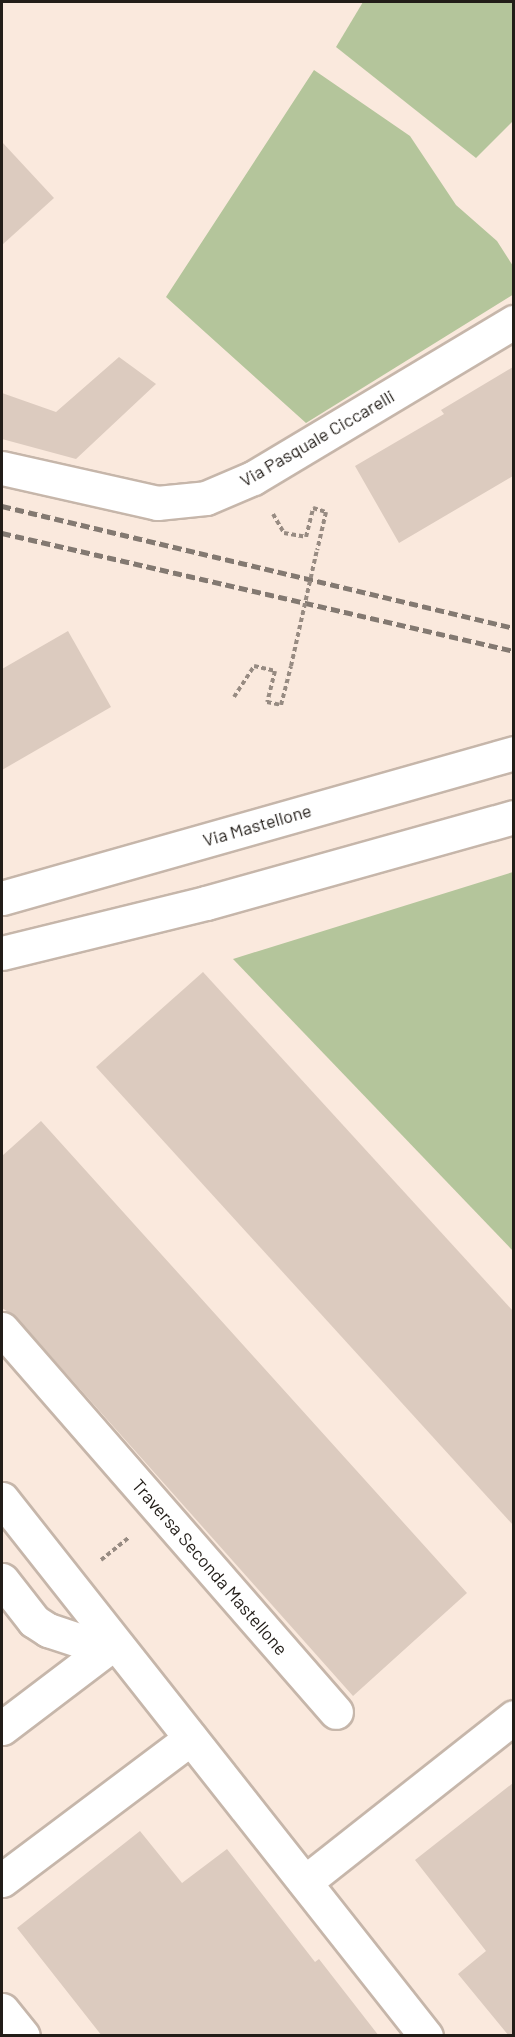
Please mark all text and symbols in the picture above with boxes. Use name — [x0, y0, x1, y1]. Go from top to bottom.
street label: Via Pasquale Ciccarelli — [236, 385, 398, 491]
street label: Via Mastellone — [200, 799, 314, 851]
street label: Traversa Seconda Mastellone — [128, 1475, 292, 1659]

